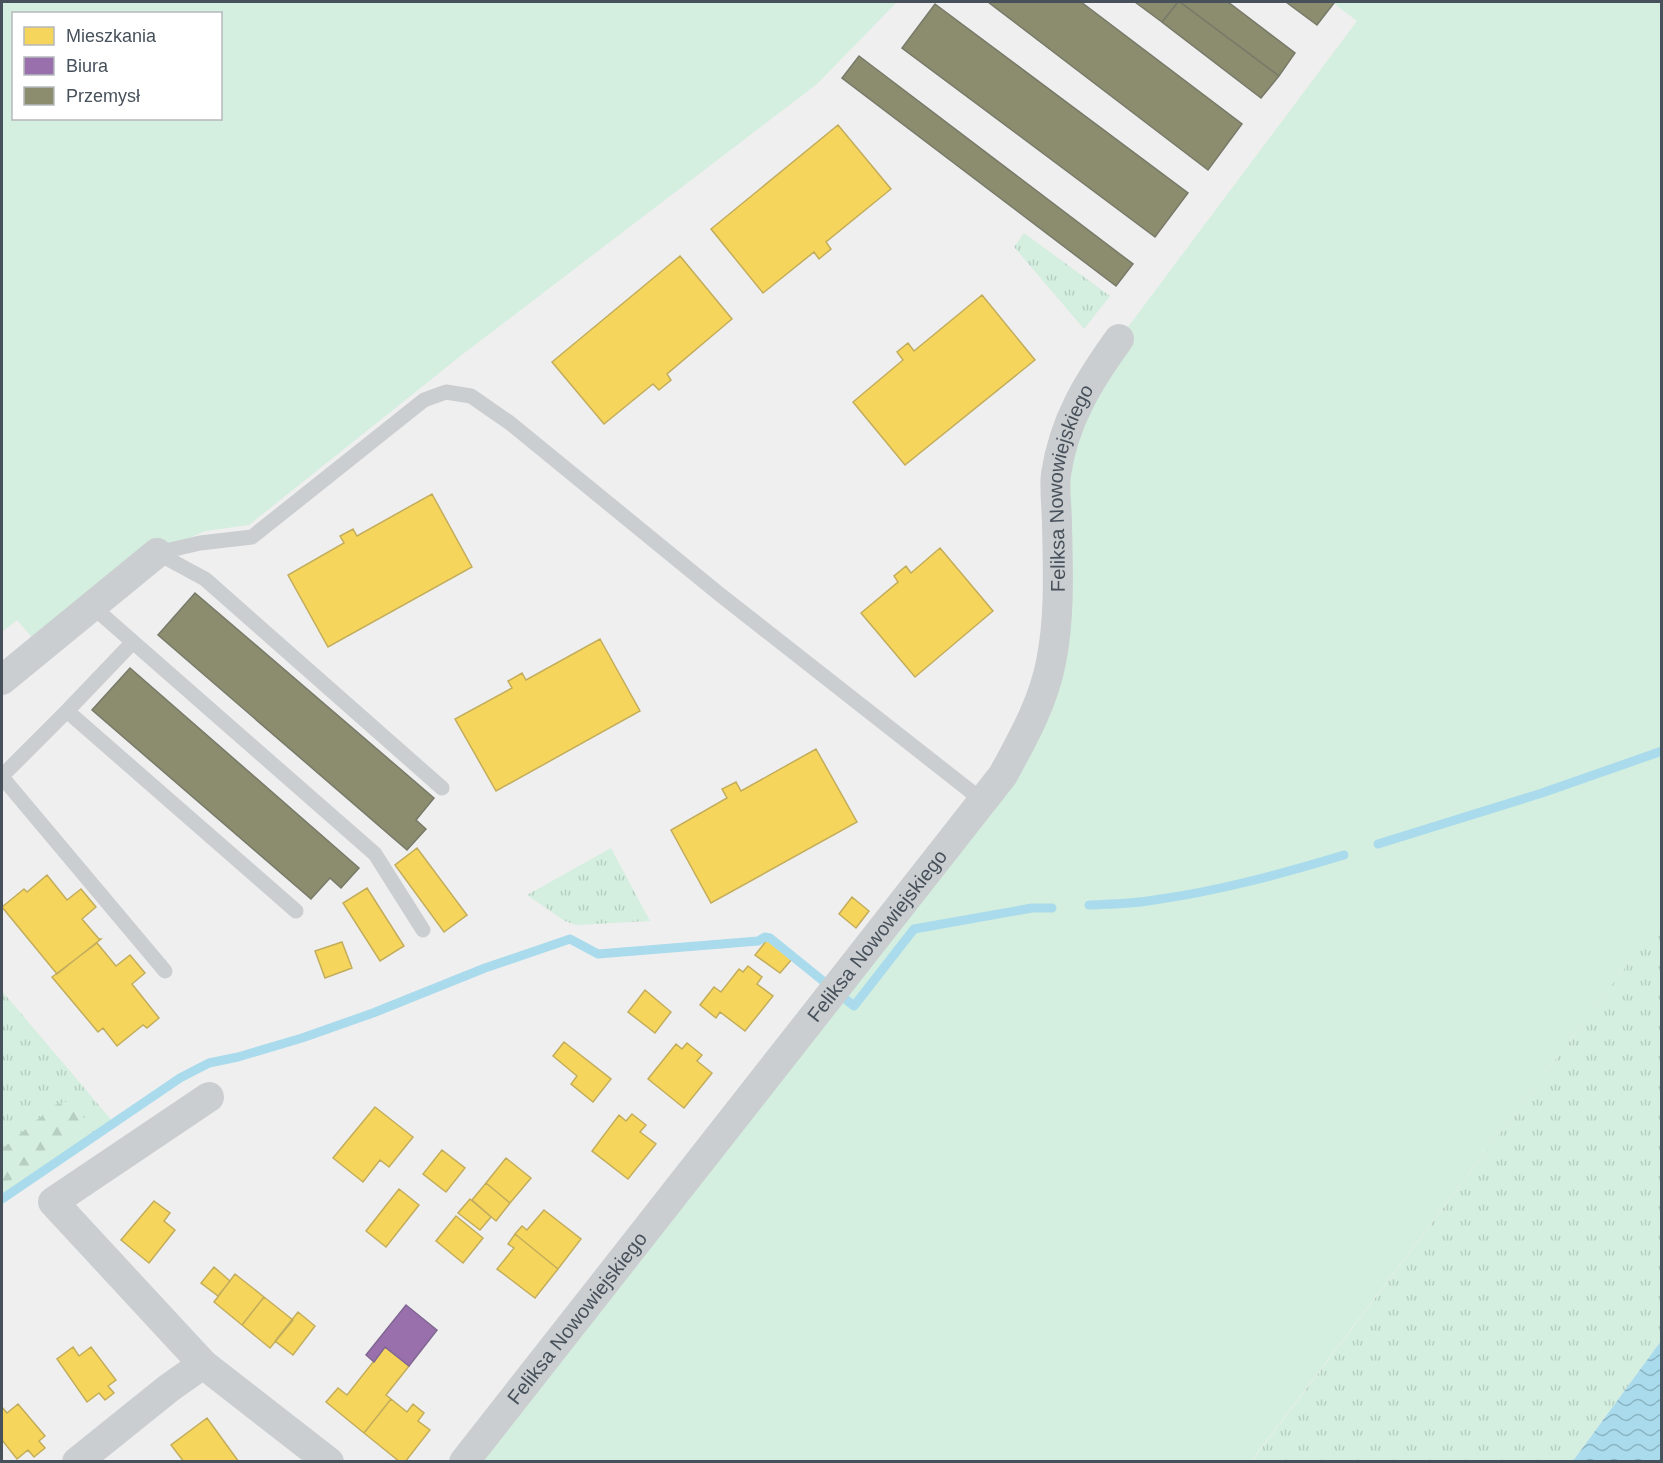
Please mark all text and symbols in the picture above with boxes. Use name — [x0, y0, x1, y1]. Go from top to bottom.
legend — [12, 12, 222, 120]
text: Mieszkania — [66, 26, 157, 46]
text: Biura — [66, 56, 109, 76]
text: Przemysł — [66, 86, 140, 106]
street label: Feliksa Nowowiejskiego — [1044, 381, 1098, 592]
street label: Feliksa Nowowiejskiego — [803, 845, 951, 1026]
street label: Feliksa Nowowiejskiego — [503, 1228, 651, 1408]

